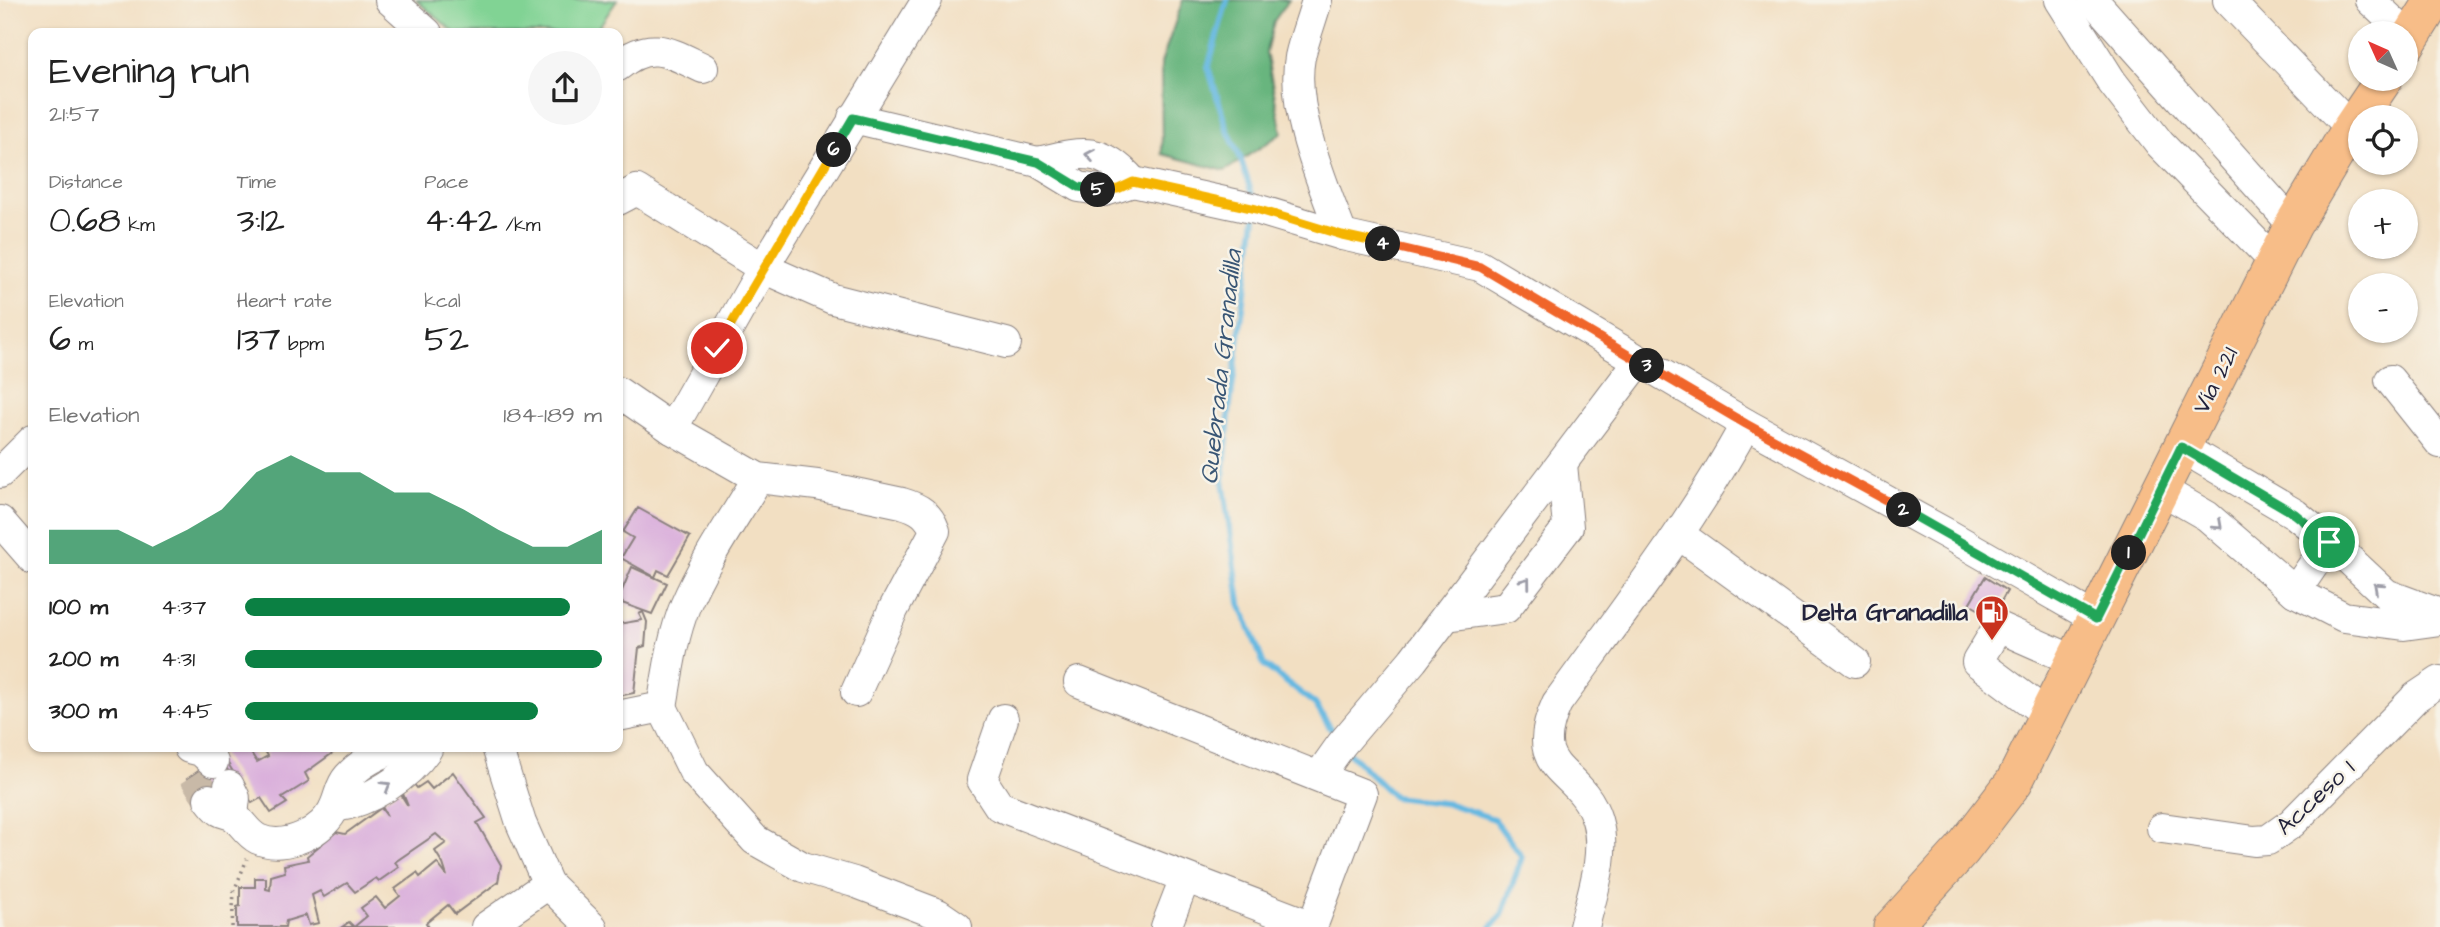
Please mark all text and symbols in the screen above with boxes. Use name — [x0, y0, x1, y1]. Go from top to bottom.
north arrow — [2348, 21, 2418, 91]
map controls — [2348, 21, 2418, 343]
text: Evening run — [49, 46, 250, 98]
button: share — [528, 51, 602, 125]
text: 21:57 — [49, 98, 99, 130]
button: locate — [2348, 105, 2418, 175]
pin: 6 — [816, 132, 852, 168]
text: 6 — [828, 136, 839, 163]
one-way arrow — [1084, 148, 1096, 163]
text: Distance — [49, 169, 123, 196]
text: Time — [237, 169, 276, 196]
text: Pace — [424, 169, 468, 196]
pin: 5 — [1080, 172, 1116, 208]
text: 5 — [1091, 176, 1104, 203]
button: + — [2348, 189, 2418, 259]
text: 0.68 — [49, 196, 121, 245]
text: 3:12 — [237, 196, 285, 245]
text: 4:42 — [424, 196, 498, 245]
text: km — [121, 212, 155, 239]
text: /km — [498, 212, 541, 239]
pin: 4 — [1366, 226, 1400, 262]
text: 4 — [1376, 230, 1389, 257]
water label: Quebrada Granadilla — [1191, 246, 1251, 486]
button: − — [2348, 273, 2418, 343]
text: Elevation — [49, 288, 124, 315]
text: Heart rate — [237, 288, 332, 315]
text: kcal — [424, 288, 461, 315]
text: 6 — [49, 315, 71, 364]
text: 137 — [237, 315, 280, 364]
text: 52 — [424, 315, 469, 364]
pin — [687, 318, 747, 378]
icon: check — [698, 329, 736, 367]
text: m — [71, 331, 93, 358]
text: bpm — [280, 331, 324, 358]
street label: Vía 221 — [2185, 341, 2247, 420]
pin: 3 — [1630, 348, 1664, 384]
text: 3 — [1642, 352, 1651, 379]
text: Elevation — [49, 399, 140, 431]
text: 184–189 m — [503, 399, 602, 431]
pin: 2 — [1886, 492, 1922, 528]
text: 2 — [1898, 496, 1909, 523]
pin — [2299, 512, 2359, 572]
one-way arrow — [2210, 517, 2223, 530]
icon: arrive — [2310, 523, 2348, 561]
pin: 1 — [2112, 536, 2146, 570]
text: 1 — [2127, 539, 2130, 566]
one-way arrow — [1518, 577, 1530, 589]
one-way arrow — [2373, 583, 2386, 595]
text: 100 m — [49, 591, 108, 623]
text: 4:37 — [161, 591, 206, 623]
fuel station icon: Delta Granadilla — [1973, 593, 2011, 642]
place label: Delta Granadilla — [1802, 596, 1969, 630]
text: 200 m — [49, 643, 118, 675]
text: 4:31 — [161, 643, 195, 675]
text: 300 m — [49, 695, 117, 727]
text: 4:45 — [161, 695, 212, 727]
street label: Acceso 1 — [2269, 752, 2363, 843]
one-way arrow — [378, 781, 391, 794]

